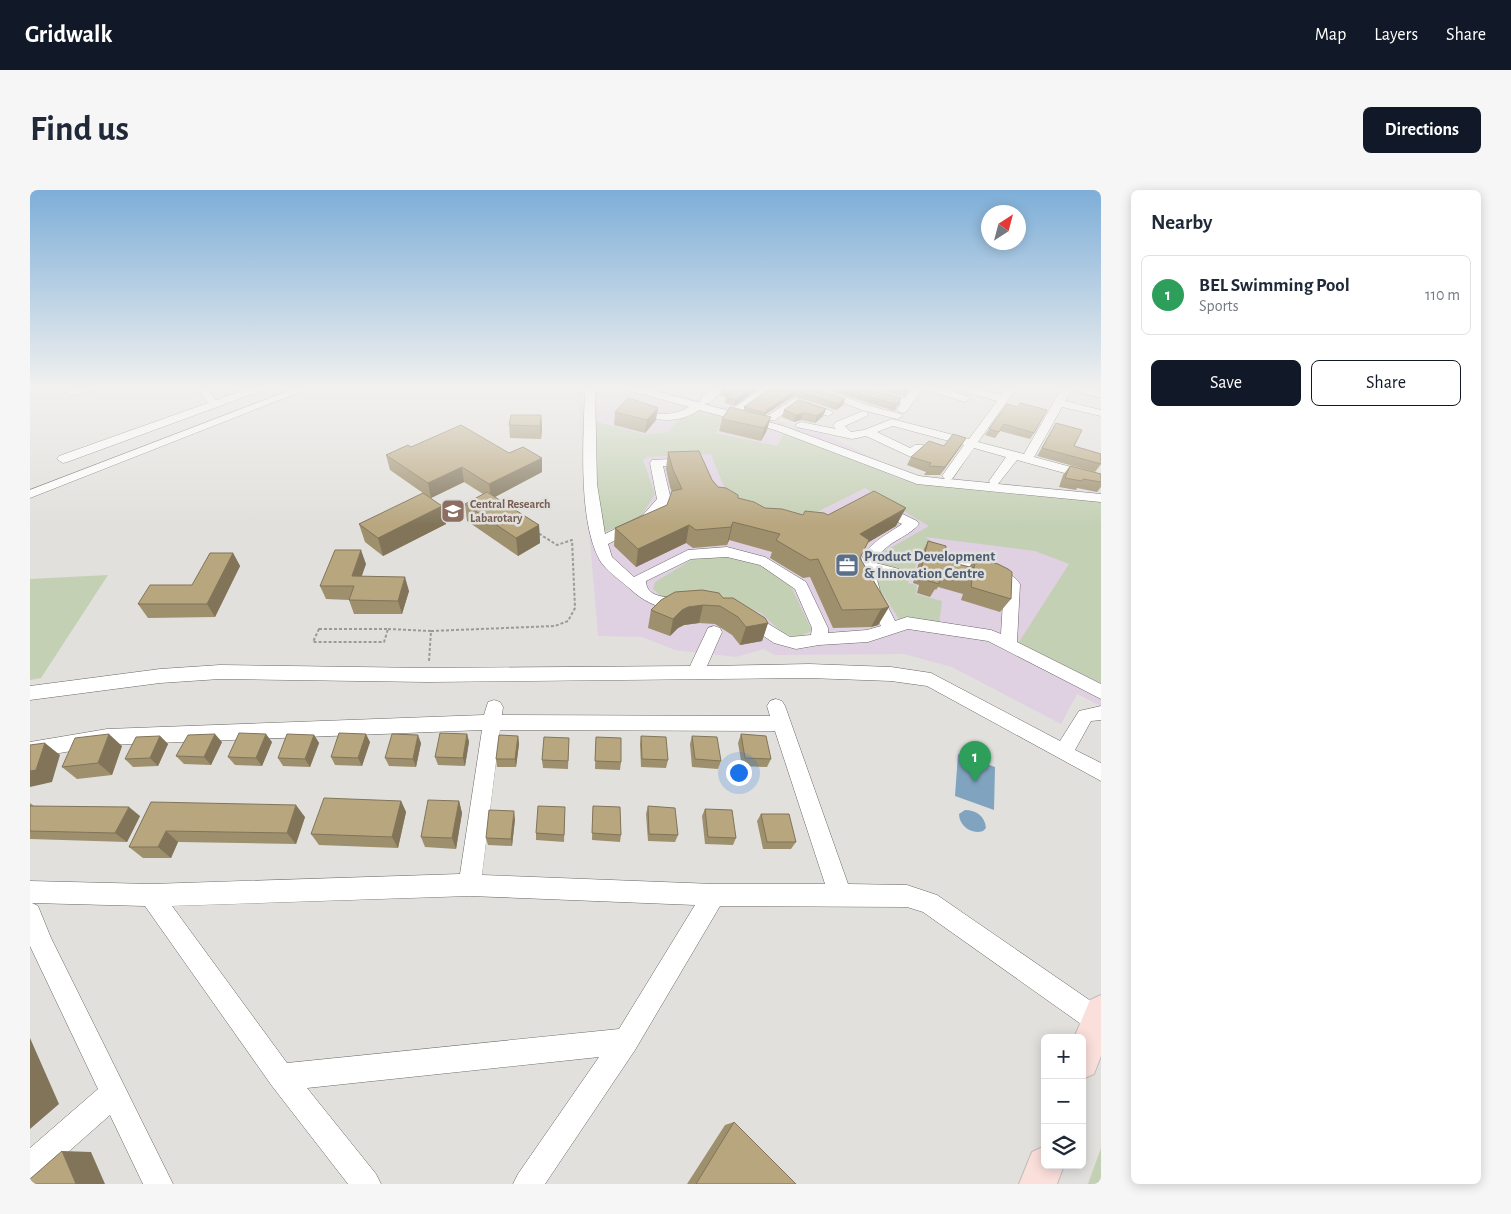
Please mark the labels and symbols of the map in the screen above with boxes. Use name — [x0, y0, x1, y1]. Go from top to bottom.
north arrow — [981, 205, 1026, 250]
school or university icon: Central Research Labarotary — [440, 498, 466, 524]
place label: Central Research Labarotary — [470, 498, 550, 525]
place label: Product Development & Innovation Centre — [864, 549, 995, 581]
office icon: Product Development & Innovation Centre — [834, 552, 860, 578]
pin: 1 — [959, 741, 991, 782]
your location — [726, 760, 752, 786]

